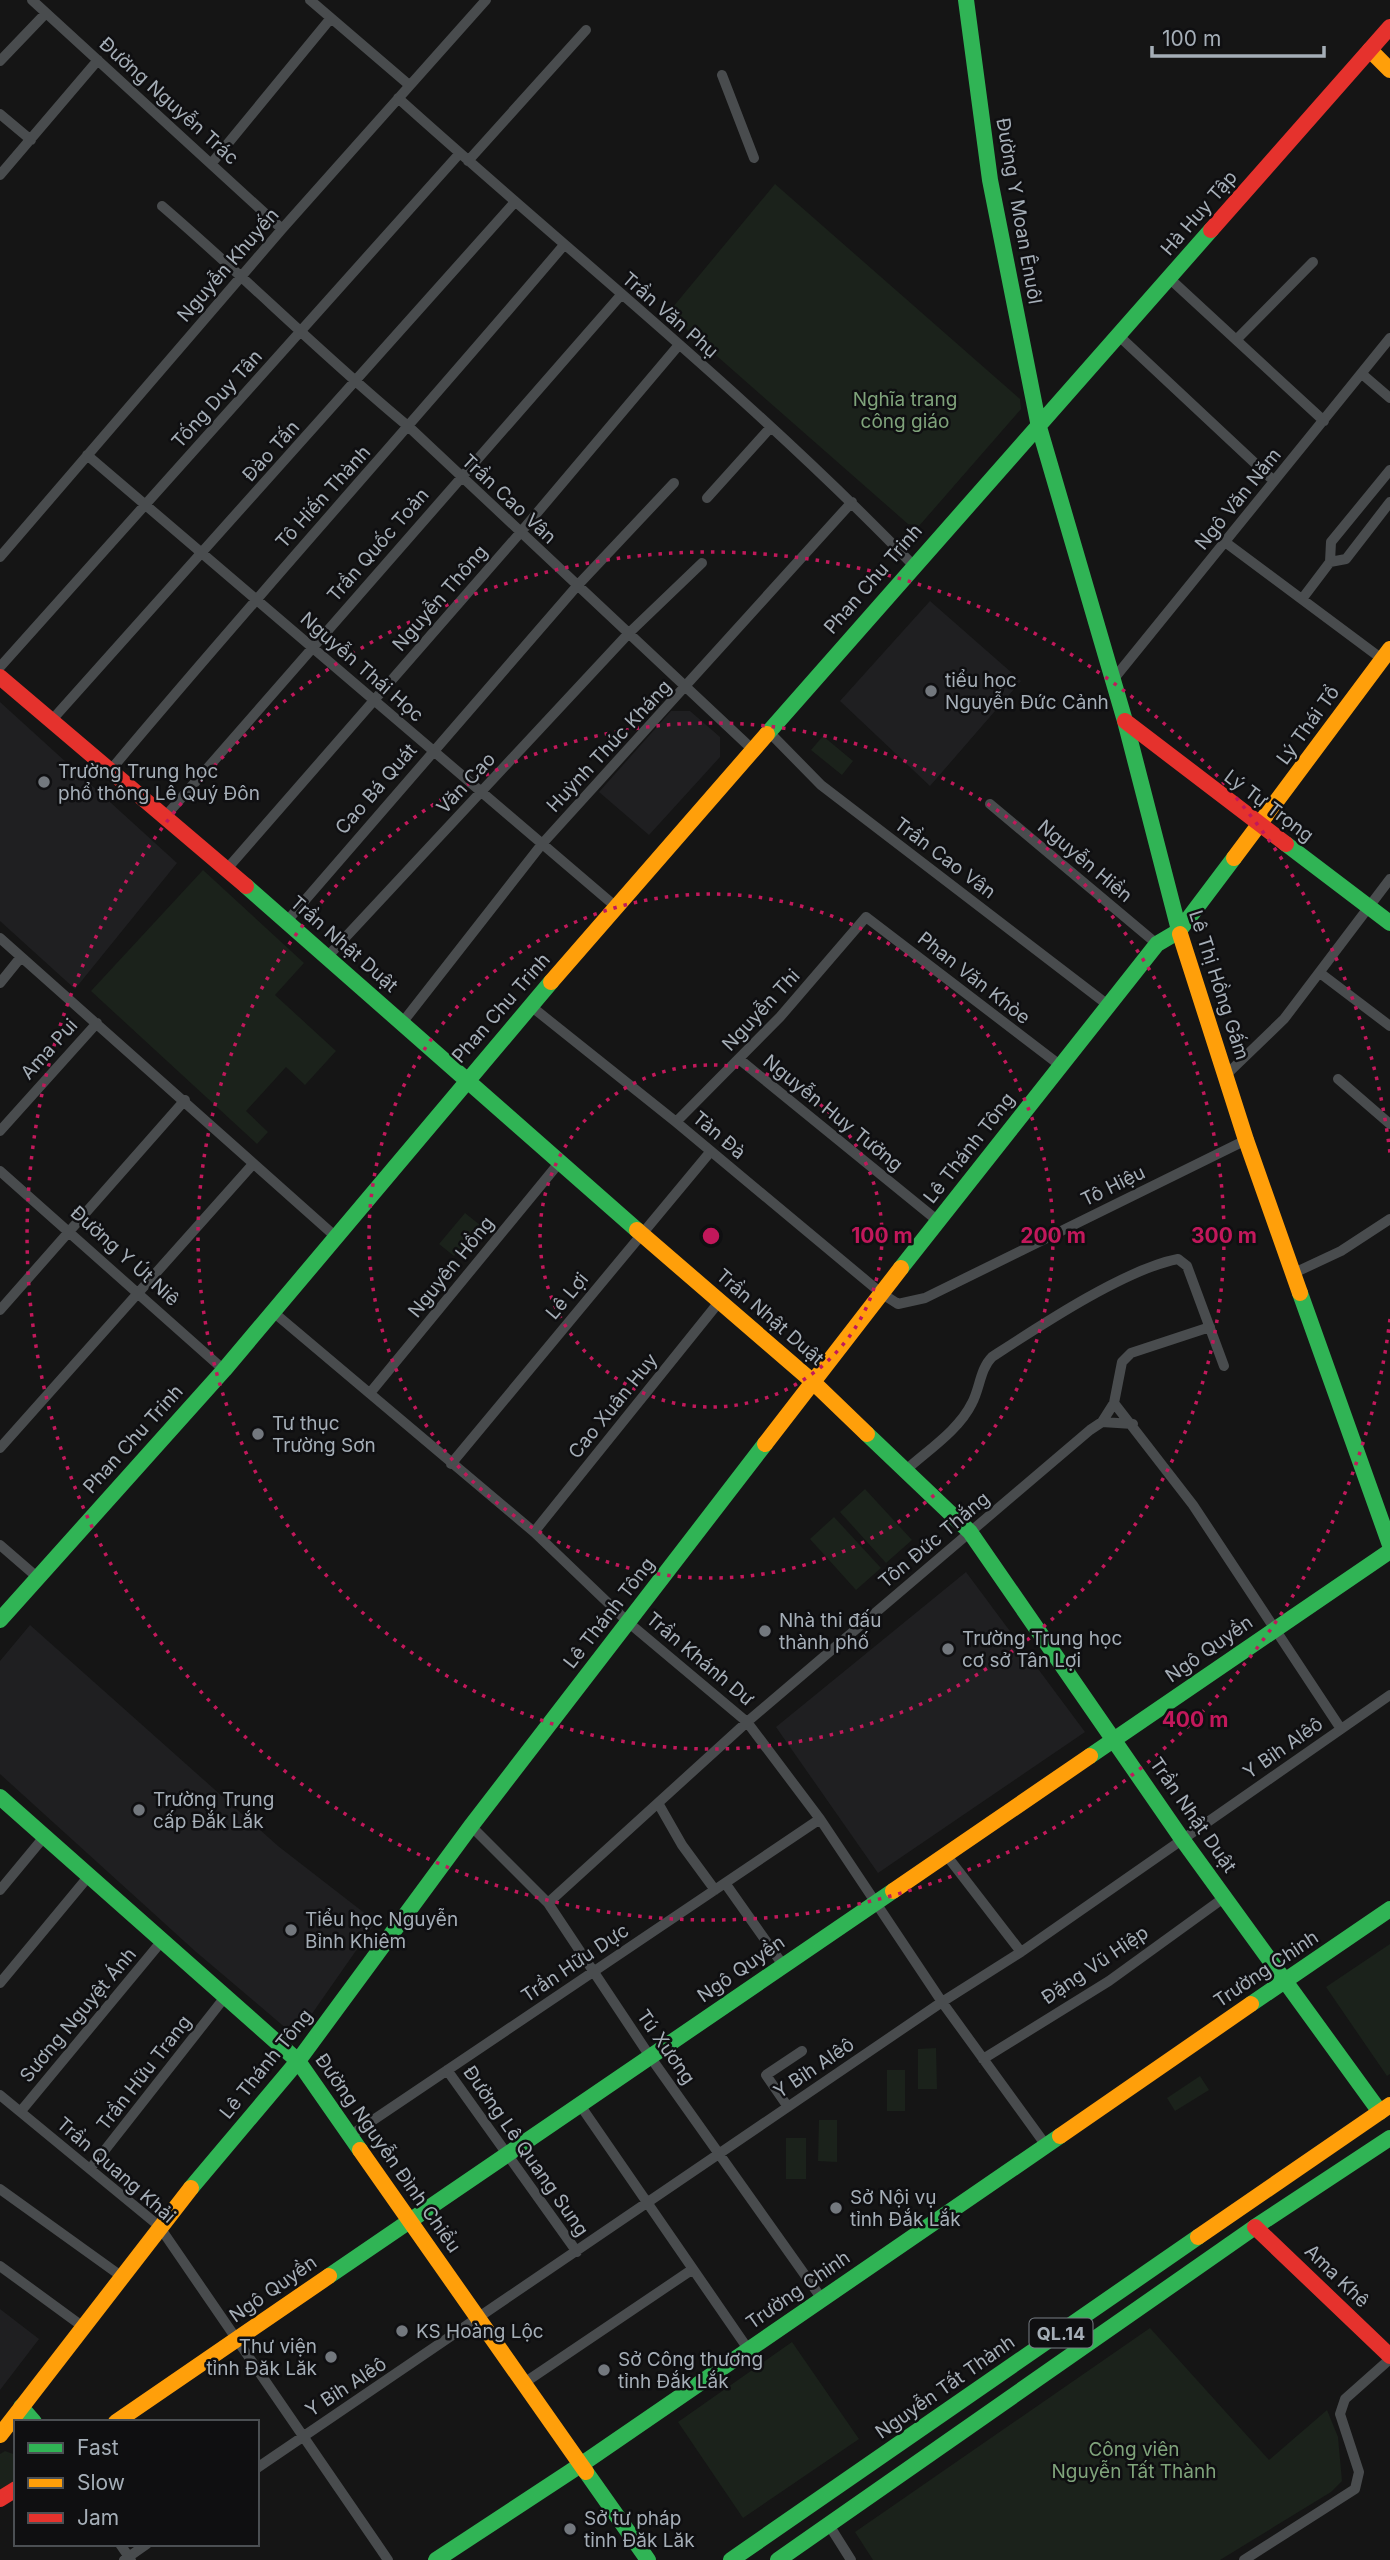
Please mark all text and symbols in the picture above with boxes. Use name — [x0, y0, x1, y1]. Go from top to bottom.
scale bar — [1152, 14, 1324, 58]
text: 100 m — [1162, 26, 1221, 51]
street label: Đường Nguyễn Trác — [95, 32, 243, 170]
street label: Đường Y Moan Ênuôl — [991, 116, 1047, 306]
street label: Hà Huy Tập — [1156, 166, 1242, 260]
street label: Nguyễn Khuyến — [172, 203, 284, 327]
street label: Trần Văn Phụ — [617, 267, 723, 363]
street label: Tống Duy Tân — [167, 345, 267, 453]
park label: Nghĩa trang công giáo — [853, 388, 957, 433]
street label: Đào Tấn — [238, 416, 304, 486]
street label: Tô Hiến Thành — [271, 441, 375, 553]
street label: Ngô Văn Năm — [1190, 444, 1286, 554]
street label: Trần Cao Vân — [457, 449, 561, 549]
street label: Trần Quốc Toản — [322, 483, 434, 607]
street label: Phan Chu Trinh — [819, 519, 927, 639]
street label: Nguyễn Thông — [388, 540, 492, 656]
street label: Nguyễn Thái Học — [296, 607, 428, 727]
place label: tiểu học Nguyễn Đức Cảnh — [945, 669, 1109, 714]
street label: Huỳnh Thúc Kháng — [542, 675, 676, 817]
street label: Lý Thái Tổ — [1272, 681, 1344, 769]
marker: tiểu học Nguyễn Đức Cảnh — [923, 683, 939, 699]
street label: Cao Bá Quát — [330, 739, 422, 839]
street label: Văn Cao — [432, 748, 500, 818]
place label: Trường Trung học phổ thông Lê Quý Đôn — [58, 760, 260, 805]
street label: Lý Tự Trọng — [1220, 765, 1318, 847]
marker: Trường Trung học phổ thông Lê Quý Đôn — [36, 774, 52, 790]
street label: Trần Cao Vân — [890, 812, 1000, 904]
street label: Nguyễn Hiền — [1033, 815, 1137, 907]
street label: Trần Nhật Duật — [285, 891, 403, 997]
street label: Lê Thị Hồng Gấm — [1184, 907, 1254, 1063]
street label: Phan Văn Khòe — [913, 927, 1035, 1029]
street label: Phan Chu Trinh — [447, 948, 555, 1068]
street label: Nguyễn Thi — [717, 964, 805, 1056]
street label: Ama Pui — [16, 1014, 82, 1084]
street label: Nguyễn Huy Tưởng — [759, 1050, 907, 1176]
street label: Lê Thánh Tông — [919, 1088, 1019, 1208]
street label: Tản Đà — [688, 1106, 750, 1164]
street label: Tô Hiệu — [1077, 1161, 1149, 1211]
street label: Đường Y Út Niê — [66, 1200, 185, 1311]
street label: Nguyên Hồng — [403, 1212, 499, 1322]
text: 100 m — [851, 1223, 913, 1248]
text: 200 m — [1020, 1223, 1086, 1248]
text: 300 m — [1191, 1223, 1257, 1248]
centre of rings — [699, 1224, 723, 1248]
street label: Trần Nhật Duật — [711, 1264, 829, 1370]
street label: Lê Lợi — [541, 1268, 593, 1324]
street label: Cao Xuân Huy — [564, 1348, 663, 1463]
street label: Phan Chu Trinh — [78, 1380, 188, 1498]
place label: Tư thục Trường Sơn — [272, 1412, 376, 1457]
marker: Tư thục Trường Sơn — [250, 1426, 266, 1442]
street label: Tôn Đức Thắng — [874, 1487, 994, 1593]
street label: Lê Thánh Tông — [559, 1553, 659, 1673]
street label: Trần Khánh Dư — [641, 1607, 759, 1711]
place label: Nhà thi đấu thành phố — [779, 1609, 882, 1654]
street label: Ngô Quyền — [1161, 1611, 1257, 1687]
marker: Nhà thi đấu thành phố — [757, 1623, 773, 1639]
place label: Trường Trung học cơ sở Tân Lợi — [962, 1627, 1122, 1672]
marker: Trường Trung học cơ sở Tân Lợi — [940, 1641, 956, 1657]
text: 400 m — [1162, 1707, 1228, 1732]
street label: Y Bih Alêô — [1239, 1712, 1327, 1784]
street label: Trần Nhật Duật — [1145, 1753, 1241, 1877]
place label: Trường Trung cấp Đắk Lắk — [153, 1788, 274, 1833]
marker: Trường Trung cấp Đắk Lắk — [131, 1802, 147, 1818]
place label: Tiểu học Nguyễn Bỉnh Khiêm — [305, 1908, 458, 1953]
street label: Trần Hữu Dực — [517, 1919, 633, 2007]
street label: Đặng Vũ Hiệp — [1037, 1921, 1153, 2009]
marker: Tiểu học Nguyễn Bỉnh Khiêm — [283, 1922, 299, 1938]
street label: Trường Chinh — [1209, 1926, 1323, 2012]
street label: Ngô Quyền — [693, 1931, 789, 2007]
street label: Sương Nguyệt Ánh — [14, 1942, 141, 2087]
street label: Lê Thánh Tông — [215, 2005, 317, 2123]
street label: Tú Xương — [632, 2005, 700, 2089]
street label: Trần Hữu Trang — [92, 2011, 196, 2135]
street label: Y Bih Alêô — [769, 2033, 859, 2103]
street label: Đường Nguyễn Đình Chiểu — [310, 2049, 466, 2257]
street label: Đường Lê Quang Sung — [459, 2061, 593, 2241]
street label: Trần Quang Khải — [52, 2112, 180, 2228]
place label: Sở Nội vụ tỉnh Đắk Lắk — [850, 2186, 961, 2231]
marker: Sở Nội vụ tỉnh Đắk Lắk — [828, 2200, 844, 2216]
street label: Ama Khê — [1300, 2240, 1374, 2312]
street label: Trường Chinh — [742, 2246, 854, 2334]
street label: Ngô Quyền — [225, 2251, 321, 2327]
road number: QL.14 — [1030, 2318, 1092, 2348]
place label: KS Hoàng Lộc — [416, 2320, 544, 2343]
marker: KS Hoàng Lộc — [394, 2323, 410, 2339]
street label: Nguyễn Tất Thành — [871, 2330, 1019, 2444]
place label: Thư viện tỉnh Đăk Lăk — [206, 2335, 318, 2380]
place label: Sở Công thương tỉnh Đắk Lắk — [618, 2348, 763, 2393]
marker: Thư viện tỉnh Đăk Lăk — [323, 2349, 339, 2365]
street label: Y Bih Alêô — [301, 2352, 391, 2422]
marker: Sở Công thương tỉnh Đắk Lắk — [596, 2362, 612, 2378]
legend — [14, 2420, 259, 2546]
text: Fast — [77, 2435, 119, 2460]
park label: Công viên Nguyễn Tất Thành — [1052, 2438, 1216, 2483]
text: Slow — [77, 2470, 125, 2495]
text: Jam — [77, 2505, 119, 2530]
place label: Sở tư pháp tỉnh Đăk Lăk — [584, 2507, 695, 2552]
marker: Sở tư pháp tỉnh Đăk Lăk — [562, 2521, 578, 2537]

